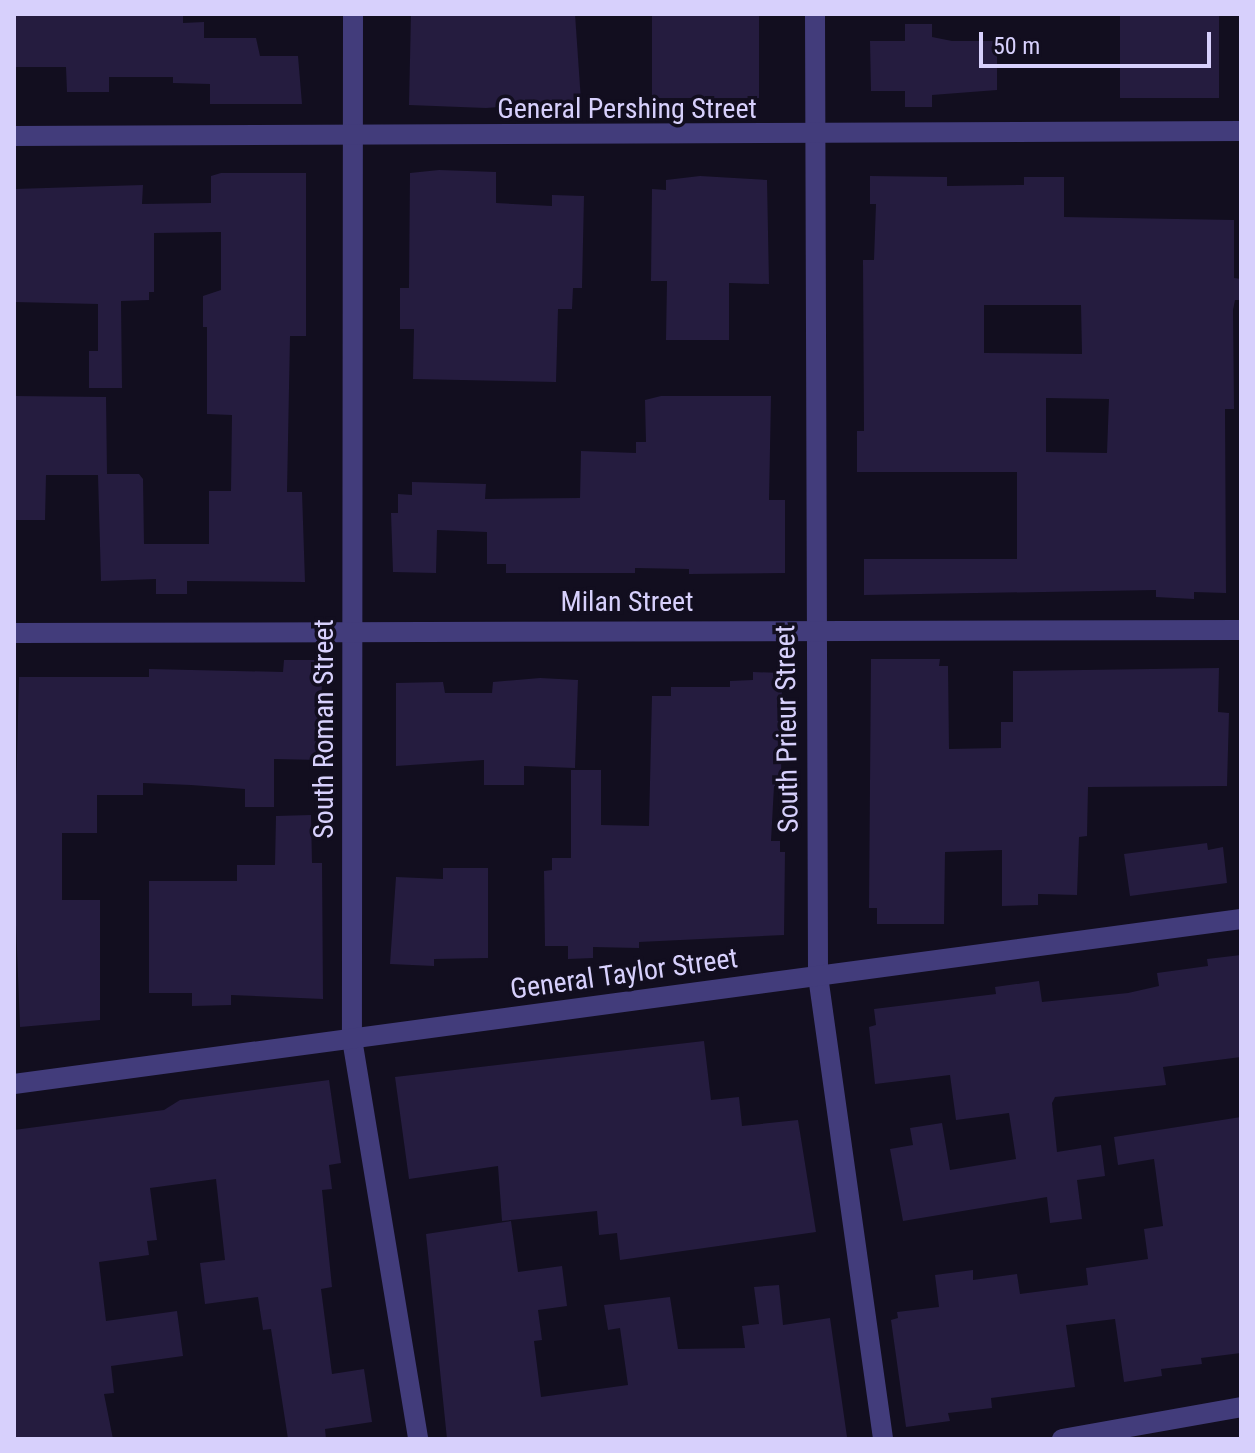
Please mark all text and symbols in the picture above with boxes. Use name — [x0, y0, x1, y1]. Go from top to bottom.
scale bar — [983, 16, 1215, 66]
text: 50 m — [993, 32, 1040, 60]
street label: General Pershing Street — [497, 92, 757, 126]
street label: Milan Street — [560, 585, 694, 619]
street label: South Roman Street — [307, 619, 341, 839]
street label: South Prieur Street — [768, 625, 806, 833]
street label: General Taylor Street — [508, 941, 740, 1007]

